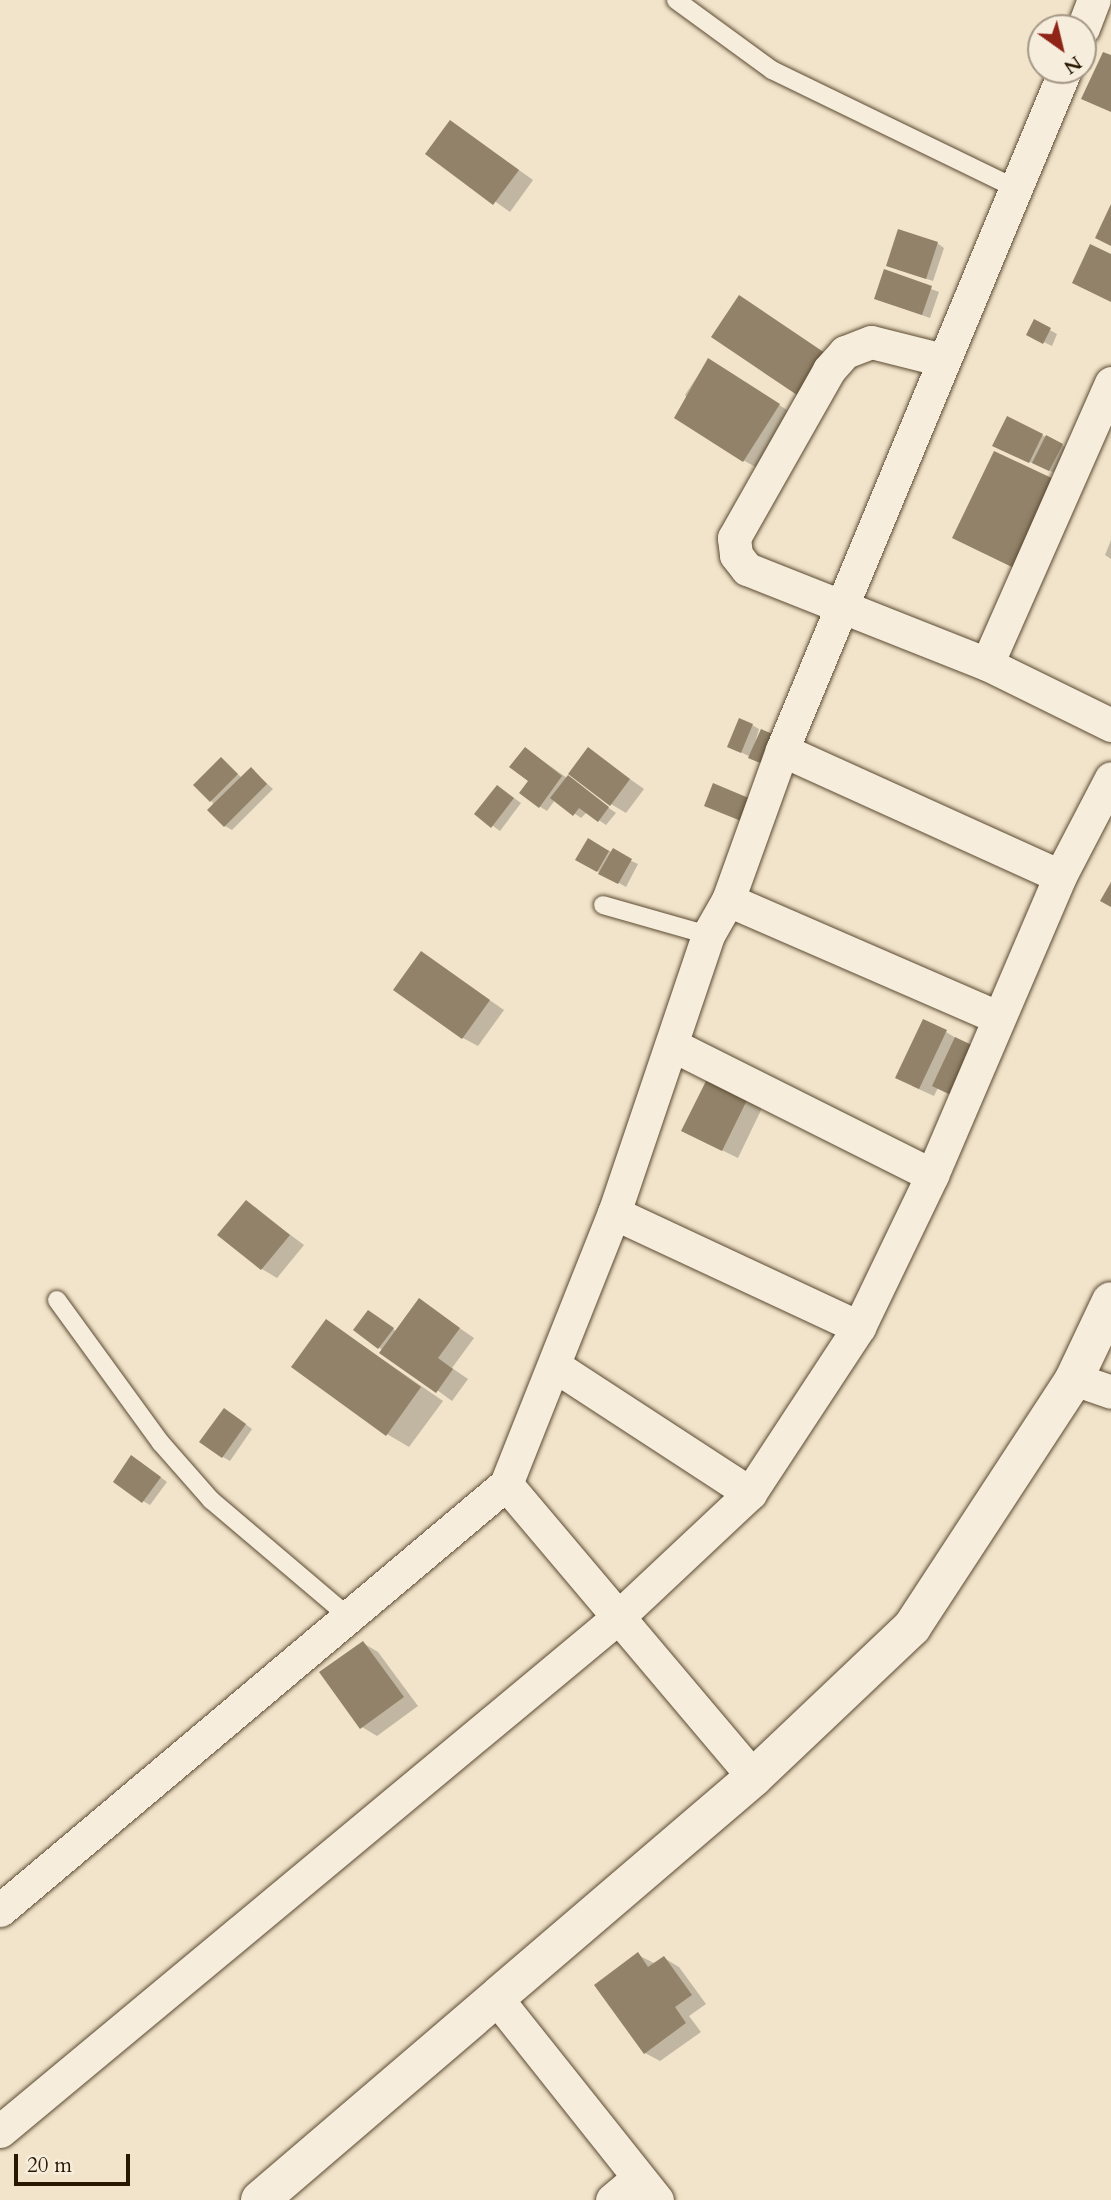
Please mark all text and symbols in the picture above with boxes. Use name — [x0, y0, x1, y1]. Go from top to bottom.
north arrow — [1027, 14, 1097, 84]
text: N — [1059, 49, 1087, 80]
scale bar — [18, 2140, 133, 2184]
text: 20 m — [27, 2151, 72, 2180]

